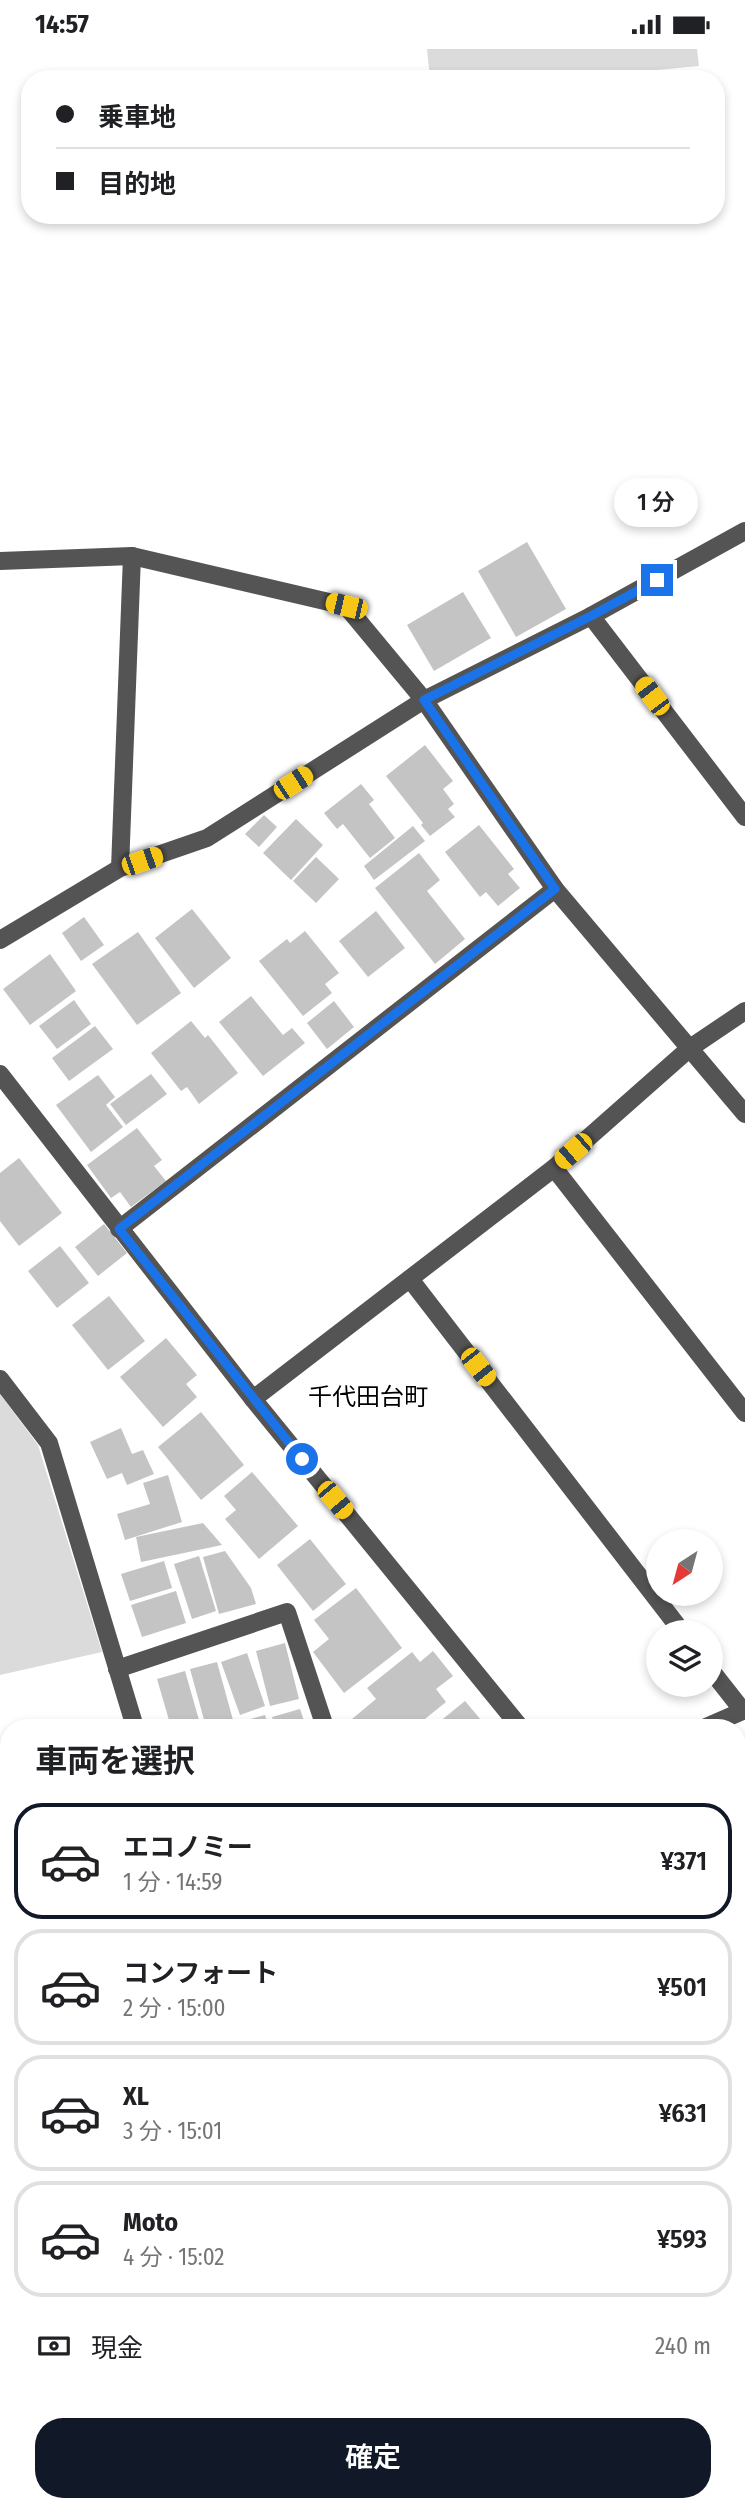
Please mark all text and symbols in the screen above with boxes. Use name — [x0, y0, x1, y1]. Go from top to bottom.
text: 14:57 — [35, 9, 89, 40]
text: 乗車地 — [98, 102, 176, 133]
text: 目的地 — [98, 169, 176, 200]
callout: 1 分 — [615, 479, 699, 527]
text: 1 分 — [637, 488, 675, 516]
route end — [641, 564, 673, 596]
car — [324, 591, 369, 621]
car — [631, 673, 674, 719]
car — [270, 763, 317, 803]
car — [119, 844, 166, 878]
car — [551, 1129, 596, 1173]
car — [457, 1344, 500, 1390]
district label: 千代田台町 — [308, 1383, 428, 1411]
route start — [286, 1443, 318, 1475]
car — [314, 1477, 357, 1523]
north arrow — [646, 1529, 723, 1607]
map controls — [646, 1529, 723, 1697]
button: layers — [646, 1620, 723, 1697]
text: 車両を選択 — [35, 1742, 195, 1780]
icon: car — [39, 1830, 102, 1893]
text: エコノミー — [123, 1832, 253, 1863]
text: ¥371 — [660, 1846, 707, 1877]
text: 1 分 · 14:59 — [123, 1868, 223, 1896]
icon: car — [39, 1956, 102, 2019]
text: コンフォート — [123, 1958, 278, 1989]
text: ¥501 — [657, 1972, 707, 2003]
text: 2 分 · 15:00 — [123, 1994, 226, 2022]
text: XL — [123, 2081, 149, 2112]
icon: car — [39, 2082, 102, 2145]
text: ¥631 — [659, 2098, 707, 2129]
text: 3 分 · 15:01 — [123, 2117, 222, 2145]
text: Moto — [123, 2207, 178, 2238]
icon: car — [39, 2208, 102, 2271]
text: ¥593 — [657, 2224, 707, 2255]
text: 4 分 · 15:02 — [123, 2243, 225, 2271]
icon: cash — [35, 2327, 73, 2365]
text: 240 m — [655, 2332, 711, 2360]
text: 現金 — [91, 2333, 143, 2364]
button: 確定 — [35, 2418, 711, 2498]

